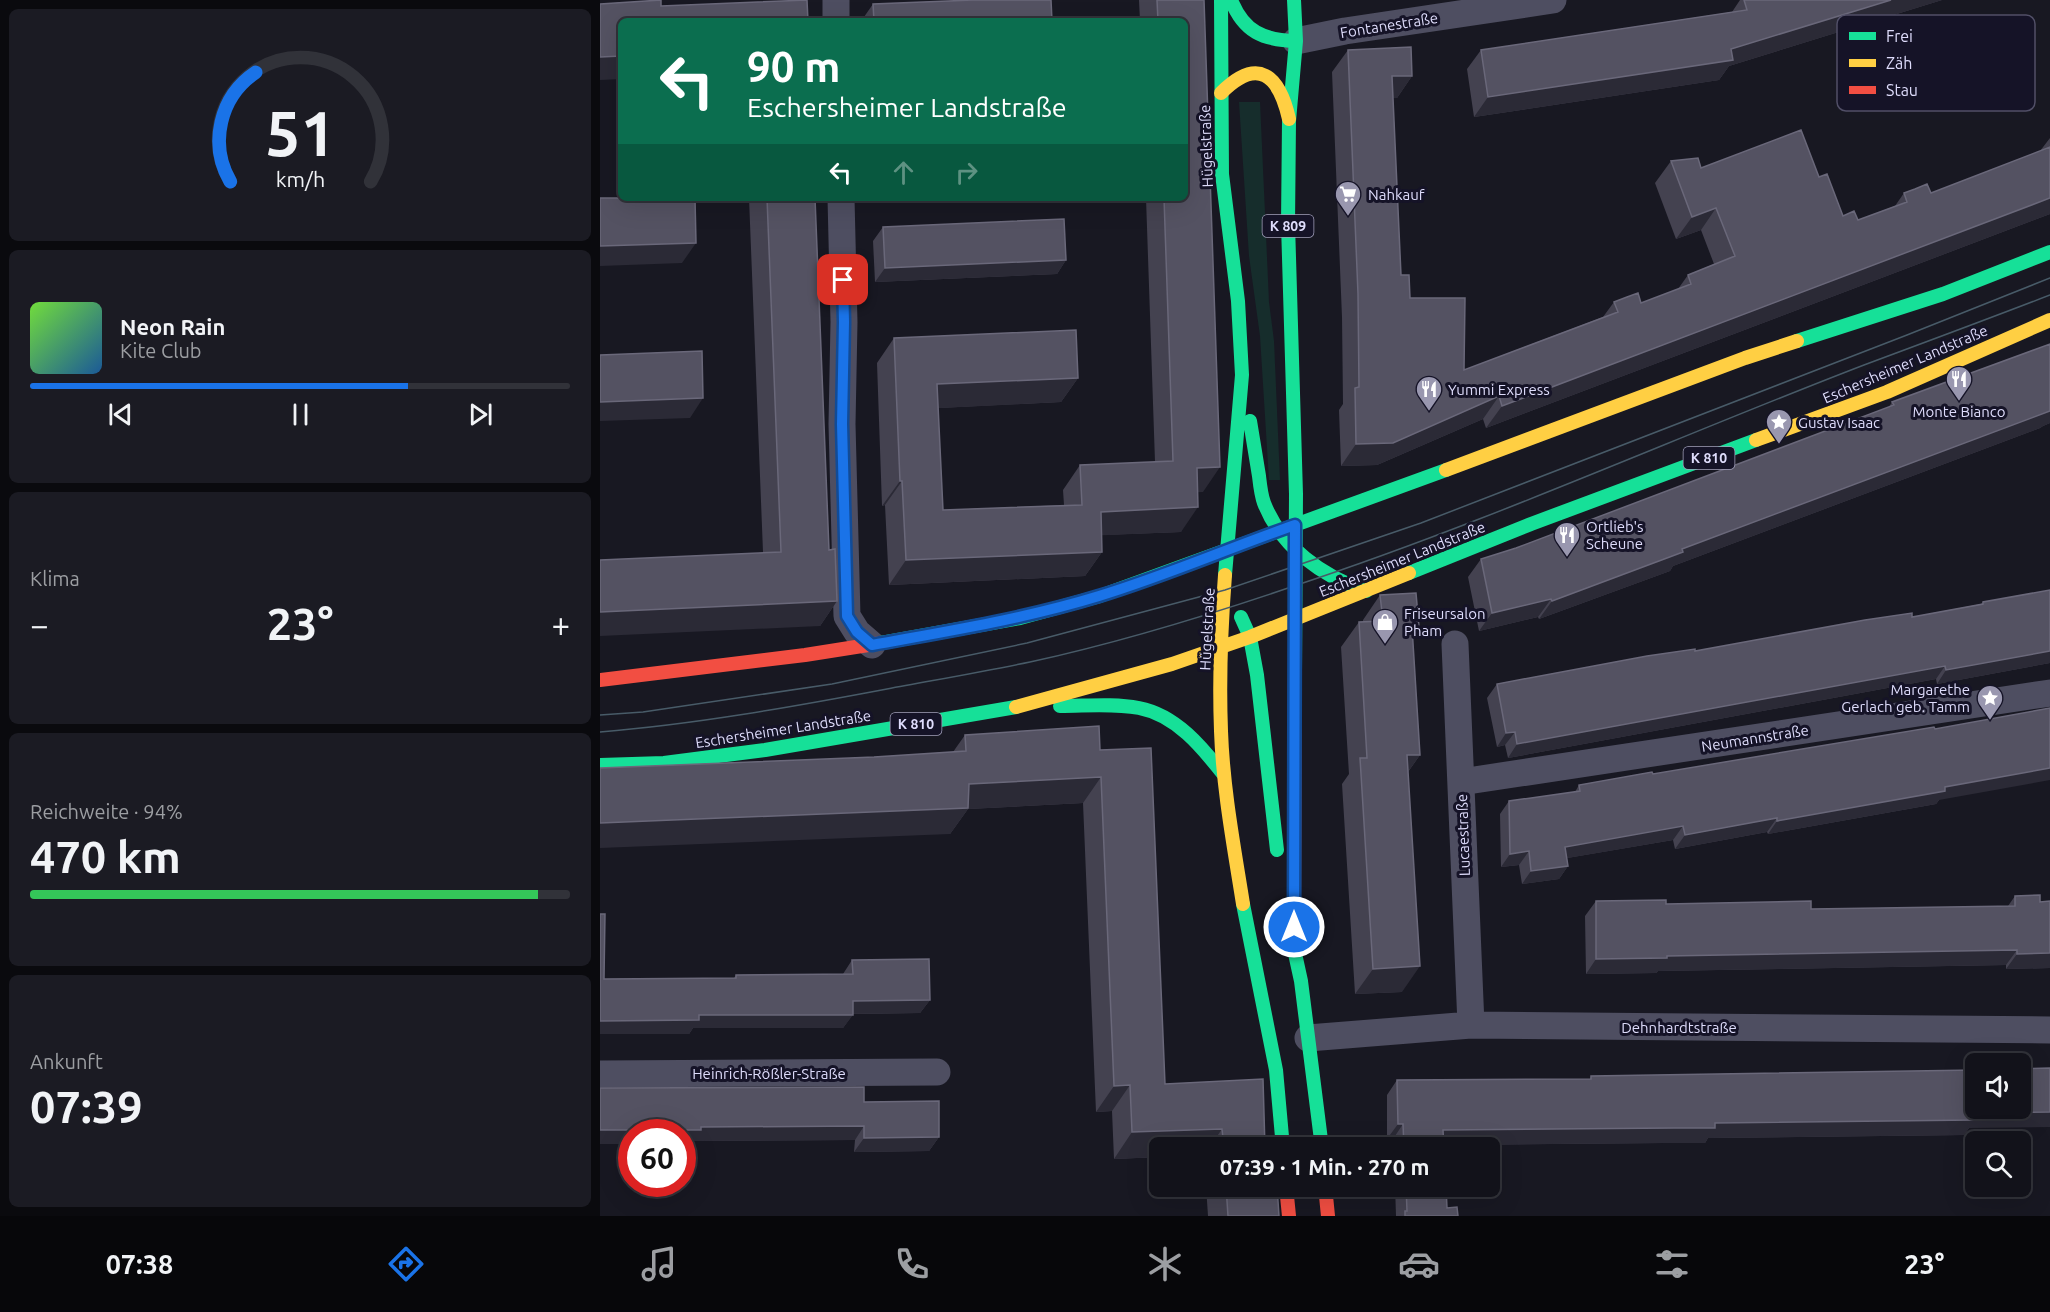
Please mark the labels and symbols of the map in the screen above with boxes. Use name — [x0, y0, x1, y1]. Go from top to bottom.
street label: Fontanestraße — [1339, 9, 1439, 41]
legend — [1837, 15, 2035, 111]
text: Frei — [1886, 27, 1913, 45]
text: Zäh — [1886, 54, 1912, 72]
text: Stau — [1886, 81, 1918, 99]
street label: Hügelstraße — [1196, 104, 1216, 188]
supermarket icon: Nahkauf — [1333, 179, 1363, 217]
place label: Nahkauf — [1368, 186, 1425, 203]
road number: K 809 — [1262, 215, 1314, 237]
pin — [817, 254, 868, 305]
street label: Eschersheimer Landstraße — [1820, 321, 1990, 407]
restaurant icon: Monte Bianco — [1944, 364, 1974, 402]
restaurant icon: Yummi Express — [1414, 374, 1444, 412]
place label: Yummi Express — [1448, 381, 1550, 398]
place label: Monte Bianco — [1912, 403, 2006, 420]
place icon: Gustav Isaac — [1764, 407, 1794, 445]
place label: Gustav Isaac — [1798, 414, 1880, 431]
road number: K 810 — [1684, 447, 1734, 469]
street label: Eschersheimer Landstraße — [1316, 518, 1488, 600]
place label: Ortlieb's Scheune — [1586, 518, 1644, 552]
restaurant icon: Ortlieb's Scheune — [1552, 520, 1582, 558]
street label: Hügelstraße — [1196, 587, 1218, 671]
place label: Friseursalon Pham — [1404, 605, 1486, 639]
shop icon: Friseursalon Pham — [1370, 607, 1400, 645]
place label: Margarethe Gerlach geb. Tamm — [1841, 681, 1970, 715]
place icon: Margarethe Gerlach geb. Tamm — [1975, 683, 2005, 721]
street label: Eschersheimer Landstraße — [694, 707, 872, 751]
road number: K 810 — [890, 713, 942, 735]
street label: Neumannstraße — [1700, 721, 1810, 755]
street label: Lucaestraße — [1453, 794, 1473, 876]
position arrow — [1262, 895, 1326, 959]
street label: Dehnhardtstraße — [1621, 1019, 1737, 1036]
street label: Heinrich-Rößler-Straße — [692, 1065, 846, 1082]
speed limit sign: 60 — [618, 1119, 696, 1197]

